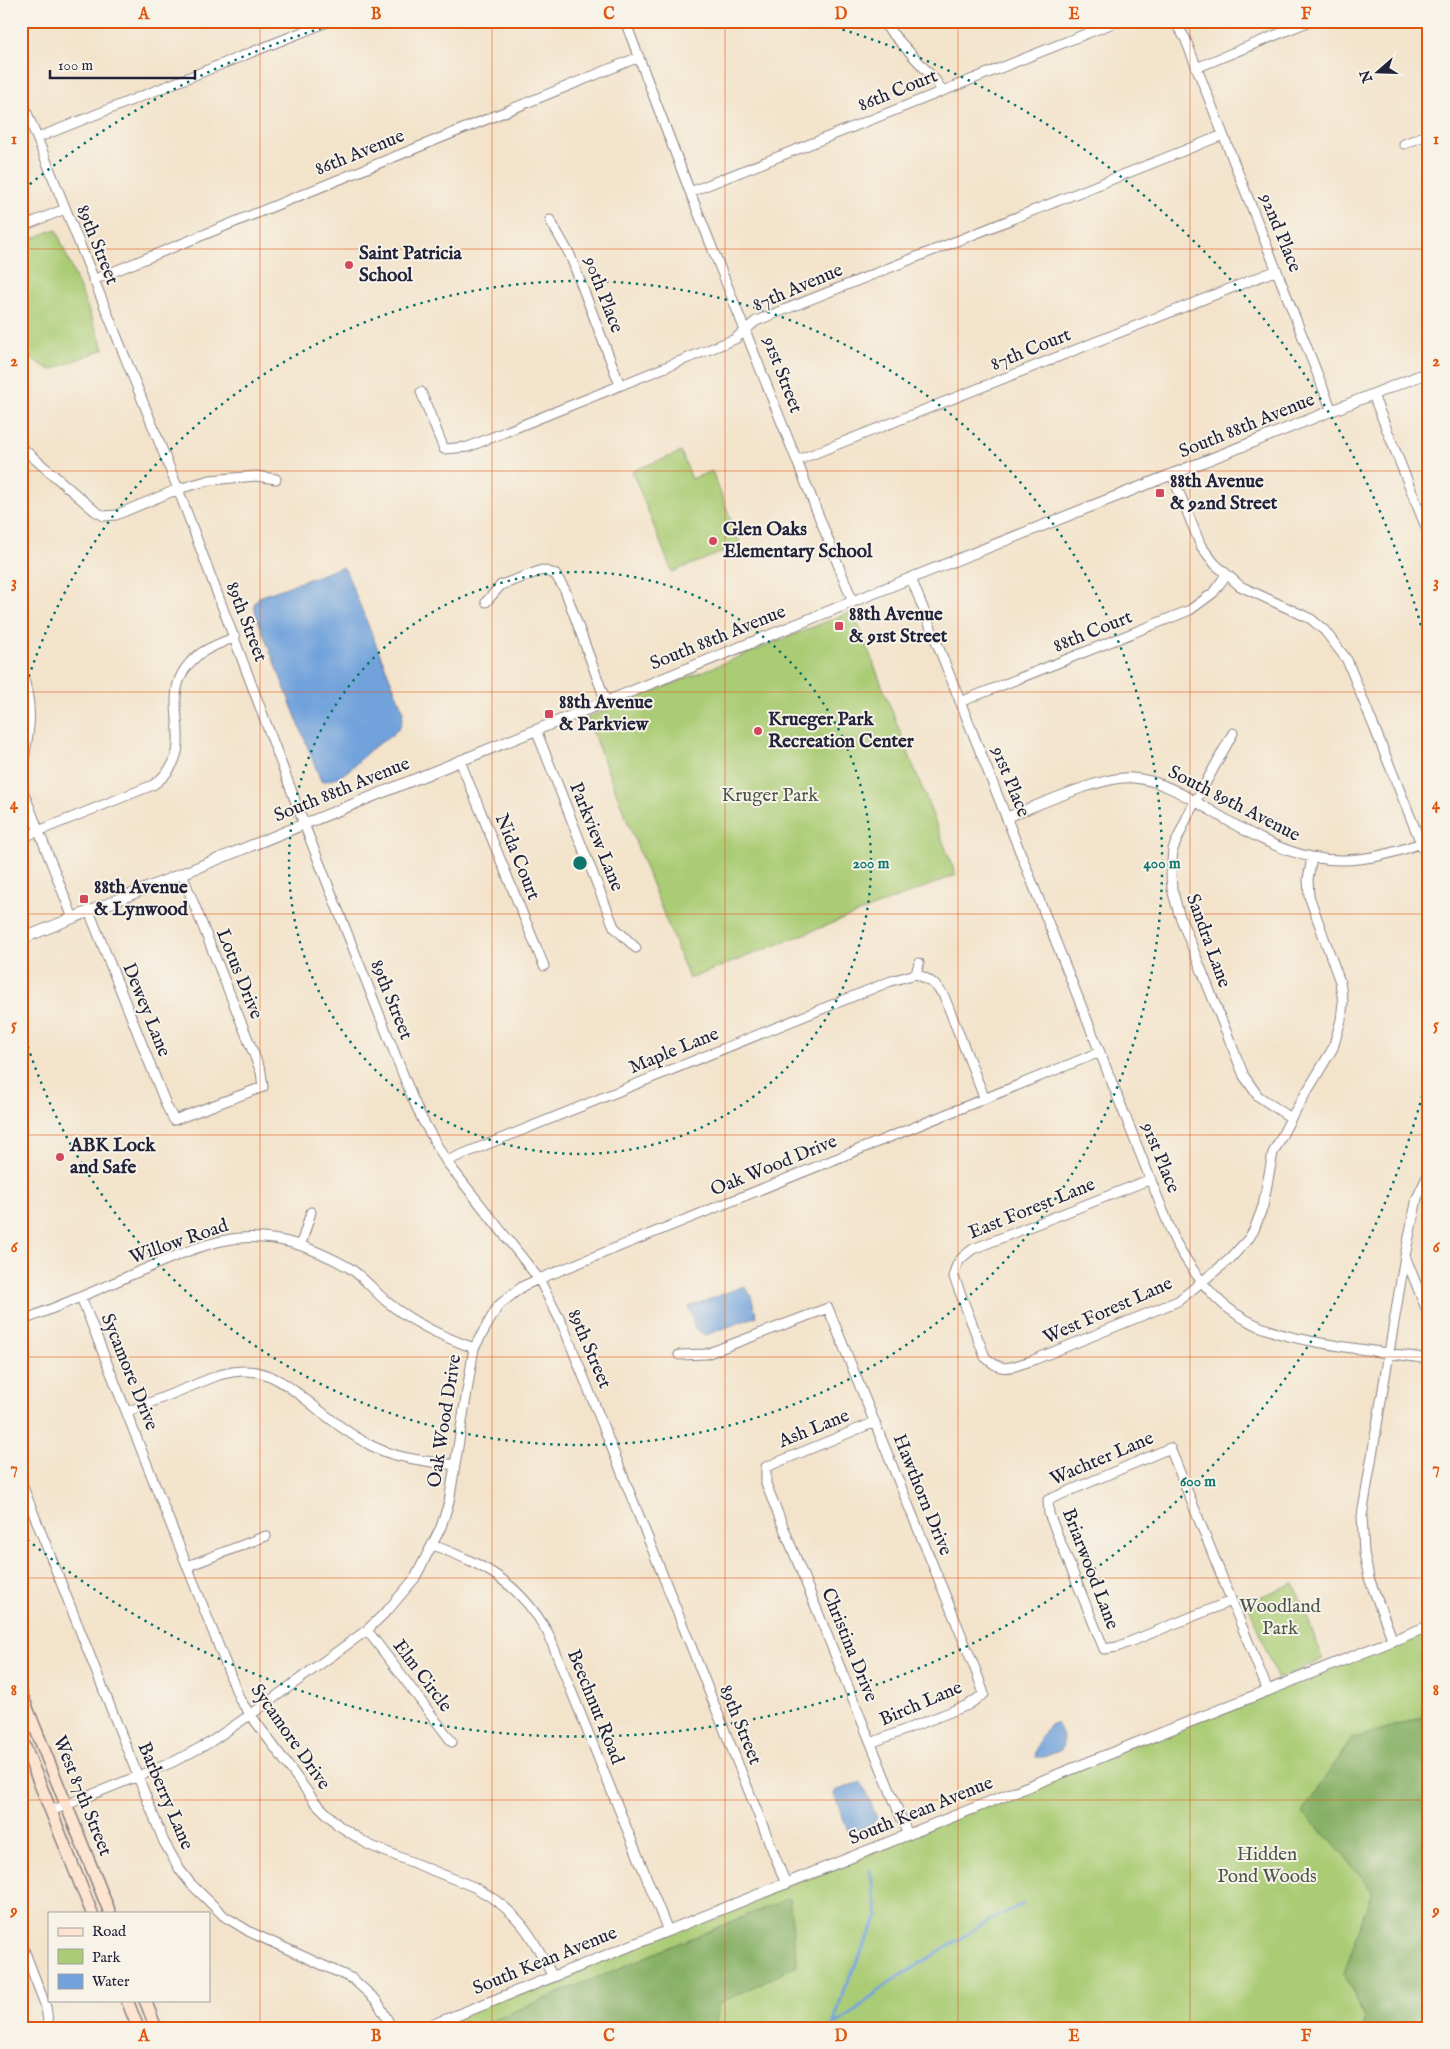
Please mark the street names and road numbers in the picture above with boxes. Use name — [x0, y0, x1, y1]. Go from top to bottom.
street label: 86th Court — [855, 64, 942, 118]
street label: 86th Avenue — [312, 124, 408, 182]
street label: 92nd Place — [1253, 189, 1307, 276]
street label: 89th Street — [70, 202, 124, 289]
street label: 90th Place — [577, 253, 629, 337]
street label: 87th Avenue — [750, 258, 847, 318]
street label: 87th Court — [987, 323, 1075, 377]
street label: 91st Street — [756, 332, 808, 417]
street label: South 88th Avenue — [1176, 388, 1319, 464]
street label: 89th Street — [220, 579, 272, 666]
street label: South 88th Avenue — [647, 600, 790, 676]
street label: 88th Court — [1050, 605, 1136, 659]
street label: 91st Place — [985, 742, 1035, 821]
street label: South 88th Avenue — [271, 752, 414, 828]
street label: South 89th Avenue — [1164, 760, 1304, 848]
street label: Parkview Lane — [563, 779, 629, 895]
street label: Nida Court — [489, 810, 545, 904]
street label: Sandra Lane — [1180, 891, 1236, 991]
street label: Lotus Drive — [210, 925, 268, 1023]
street label: 89th Street — [364, 957, 418, 1044]
street label: Dewey Lane — [116, 960, 176, 1061]
street label: Maple Lane — [626, 1022, 723, 1080]
street label: 91st Place — [1135, 1118, 1185, 1197]
street label: Oak Wood Drive — [707, 1130, 841, 1202]
street label: East Forest Lane — [965, 1173, 1099, 1245]
street label: Willow Road — [126, 1214, 232, 1270]
street label: West Forest Lane — [1040, 1272, 1177, 1350]
street label: 89th Street — [562, 1306, 617, 1393]
street label: Sycamore Drive — [95, 1310, 163, 1434]
street label: Oak Wood Drive — [423, 1352, 467, 1489]
street label: Ash Lane — [774, 1404, 853, 1454]
street label: Wachter Lane — [1047, 1426, 1158, 1492]
street label: Hawthorn Drive — [887, 1431, 957, 1560]
street label: Briarwood Lane — [1056, 1505, 1124, 1633]
street label: Christina Drive — [815, 1585, 883, 1706]
street label: Elm Circle — [387, 1635, 457, 1717]
street label: Beechnut Road — [561, 1646, 629, 1769]
street label: Birch Lane — [876, 1676, 966, 1732]
street label: Sycamore Drive — [245, 1679, 336, 1795]
street label: 89th Street — [713, 1682, 767, 1769]
street label: West 87th Street — [47, 1732, 117, 1860]
street label: Barberry Lane — [132, 1739, 199, 1854]
street label: South Kean Avenue — [845, 1771, 997, 1851]
street label: South Kean Avenue — [469, 1921, 621, 2001]

